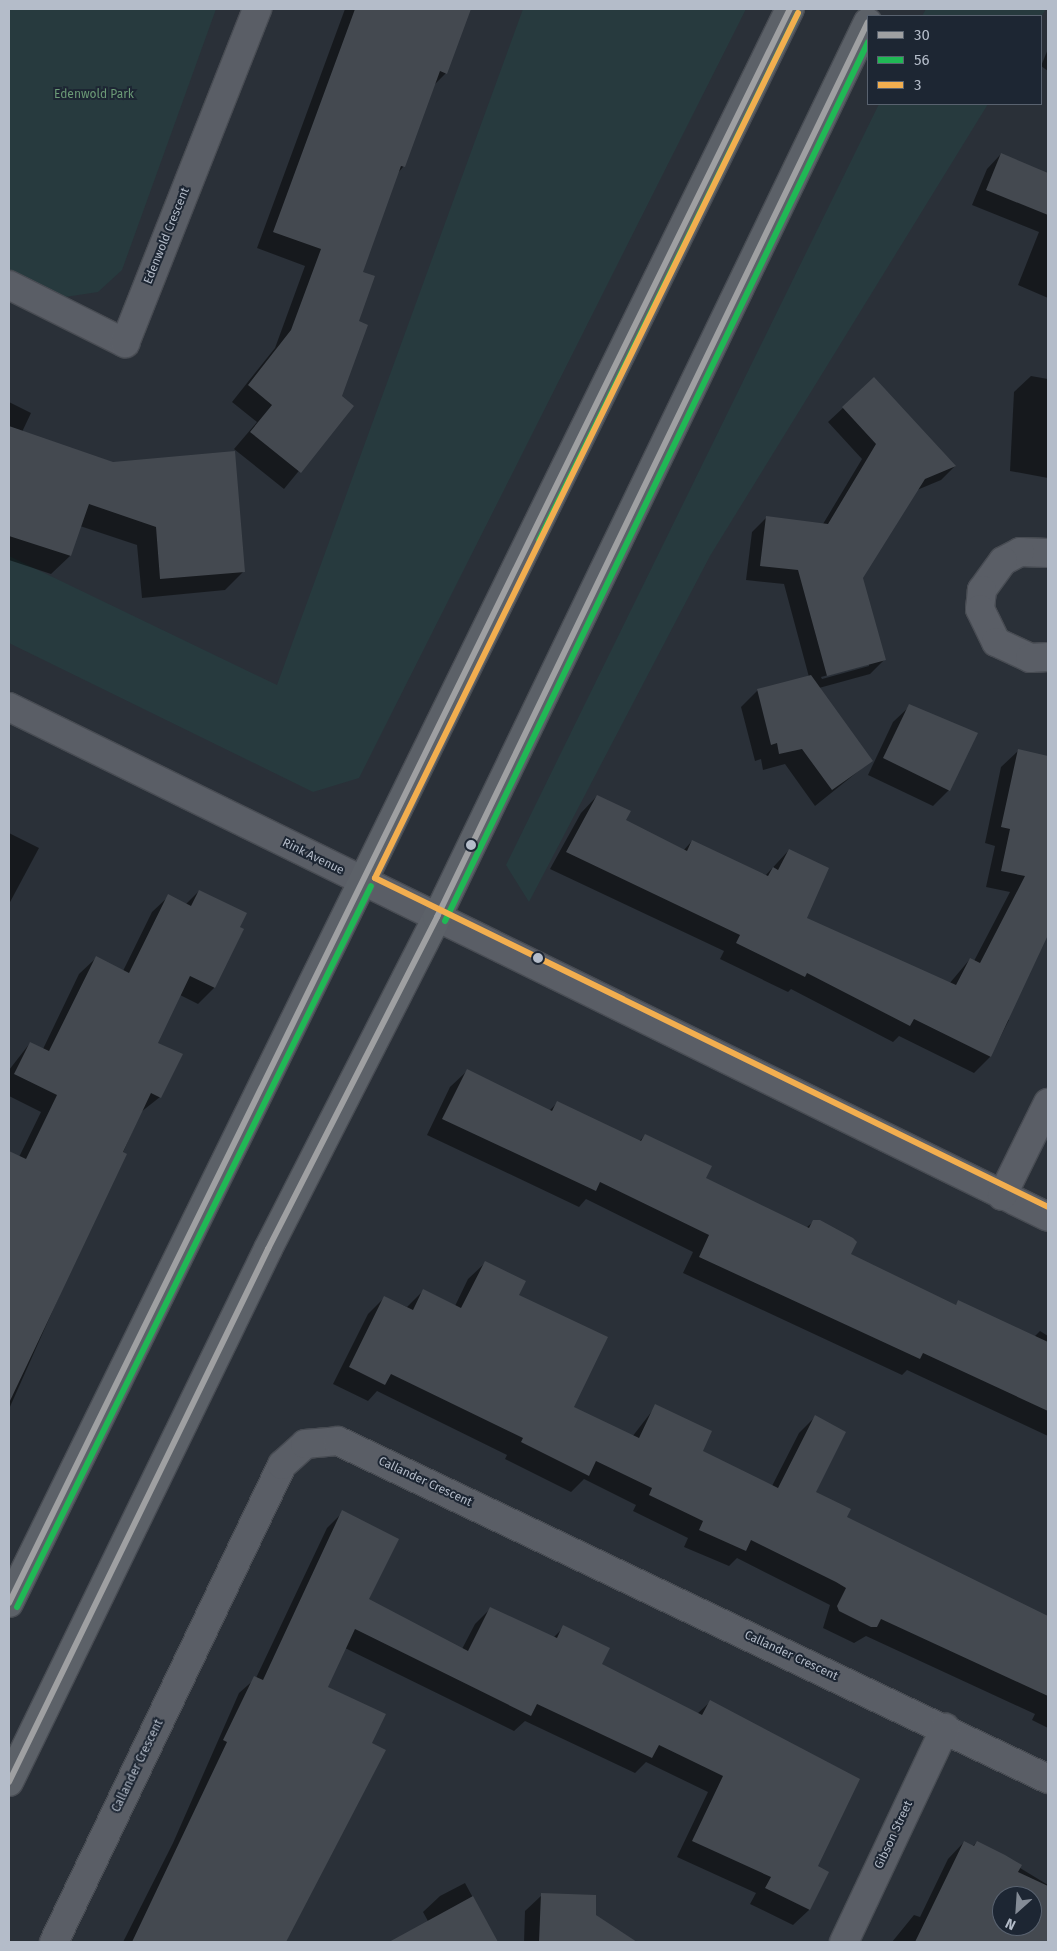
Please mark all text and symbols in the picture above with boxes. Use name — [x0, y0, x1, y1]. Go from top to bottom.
legend — [867, 15, 1042, 105]
text: 30 — [914, 26, 930, 44]
text: 56 — [914, 51, 930, 69]
text: 3 — [914, 76, 922, 94]
park label: Edenwold Park — [54, 88, 134, 102]
street label: Edenwold Crescent — [141, 186, 193, 286]
street label: Rink Avenue — [280, 836, 346, 878]
unlabelled marker — [466, 840, 476, 850]
unlabelled marker — [533, 953, 543, 963]
street label: Callander Crescent — [376, 1454, 474, 1510]
street label: Callander Crescent — [742, 1628, 840, 1684]
street label: Callander Crescent — [109, 1717, 167, 1815]
street label: Gibson Street — [872, 1799, 916, 1871]
north arrow — [992, 1886, 1042, 1936]
text: N — [1003, 1914, 1019, 1934]

